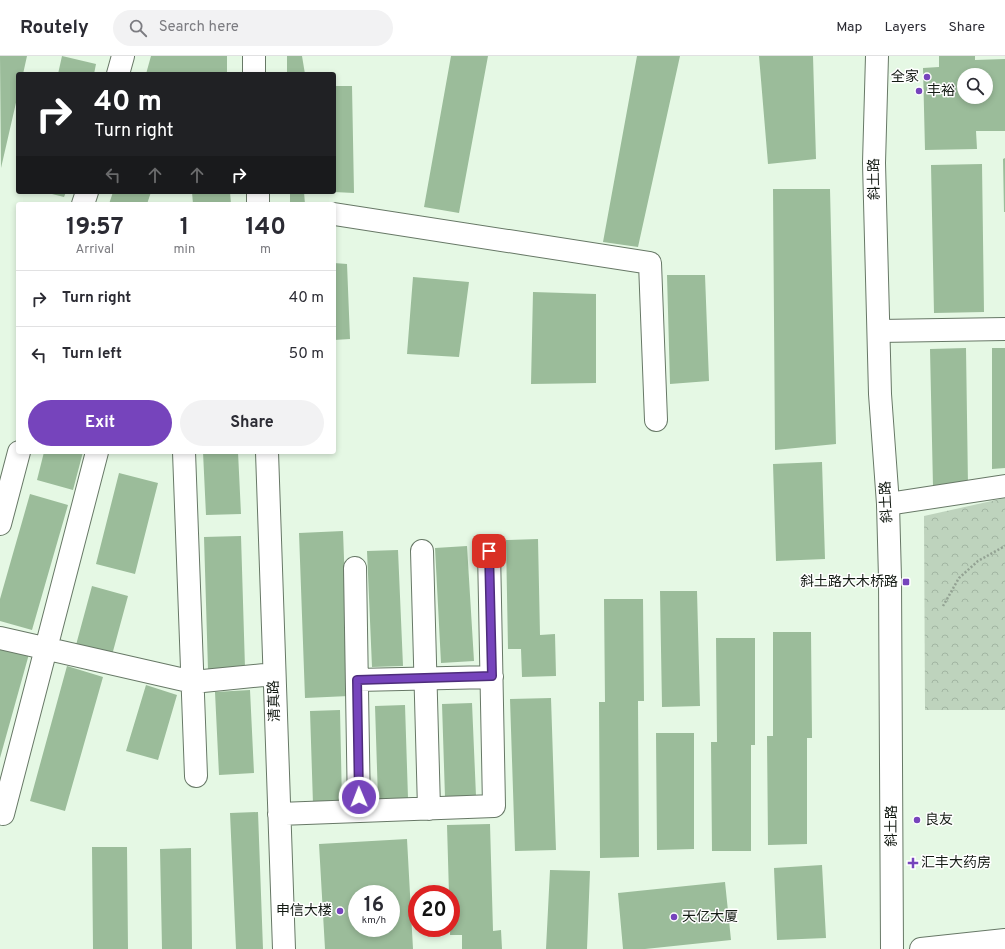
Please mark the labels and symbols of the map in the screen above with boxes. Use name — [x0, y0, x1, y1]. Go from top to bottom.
place label: 全家 — [891, 68, 919, 86]
marker: 全家 — [922, 72, 932, 82]
place label: 丰裕 — [927, 83, 955, 100]
marker: 丰裕 — [914, 86, 924, 96]
street label: 斜土路 — [866, 158, 884, 200]
street label: 斜土路 — [877, 481, 897, 523]
pin — [472, 534, 506, 568]
place label: 斜土路大木桥路 — [800, 574, 898, 591]
marker: 斜土路大木桥路 — [901, 577, 911, 587]
street label: 清真路 — [266, 680, 284, 722]
position arrow — [338, 776, 380, 818]
street label: 斜土路 — [884, 805, 901, 847]
place label: 良友 — [925, 812, 953, 829]
marker: 良友 — [912, 815, 922, 825]
place label: 汇丰大药房 — [921, 855, 991, 872]
marker: 汇丰大药房 — [908, 858, 918, 868]
speed limit sign: 20 — [408, 885, 460, 937]
place label: 申信大楼 — [276, 903, 332, 920]
marker: 申信大楼 — [335, 906, 345, 916]
place label: 天亿大厦 — [682, 909, 738, 926]
marker: 天亿大厦 — [669, 912, 679, 922]

